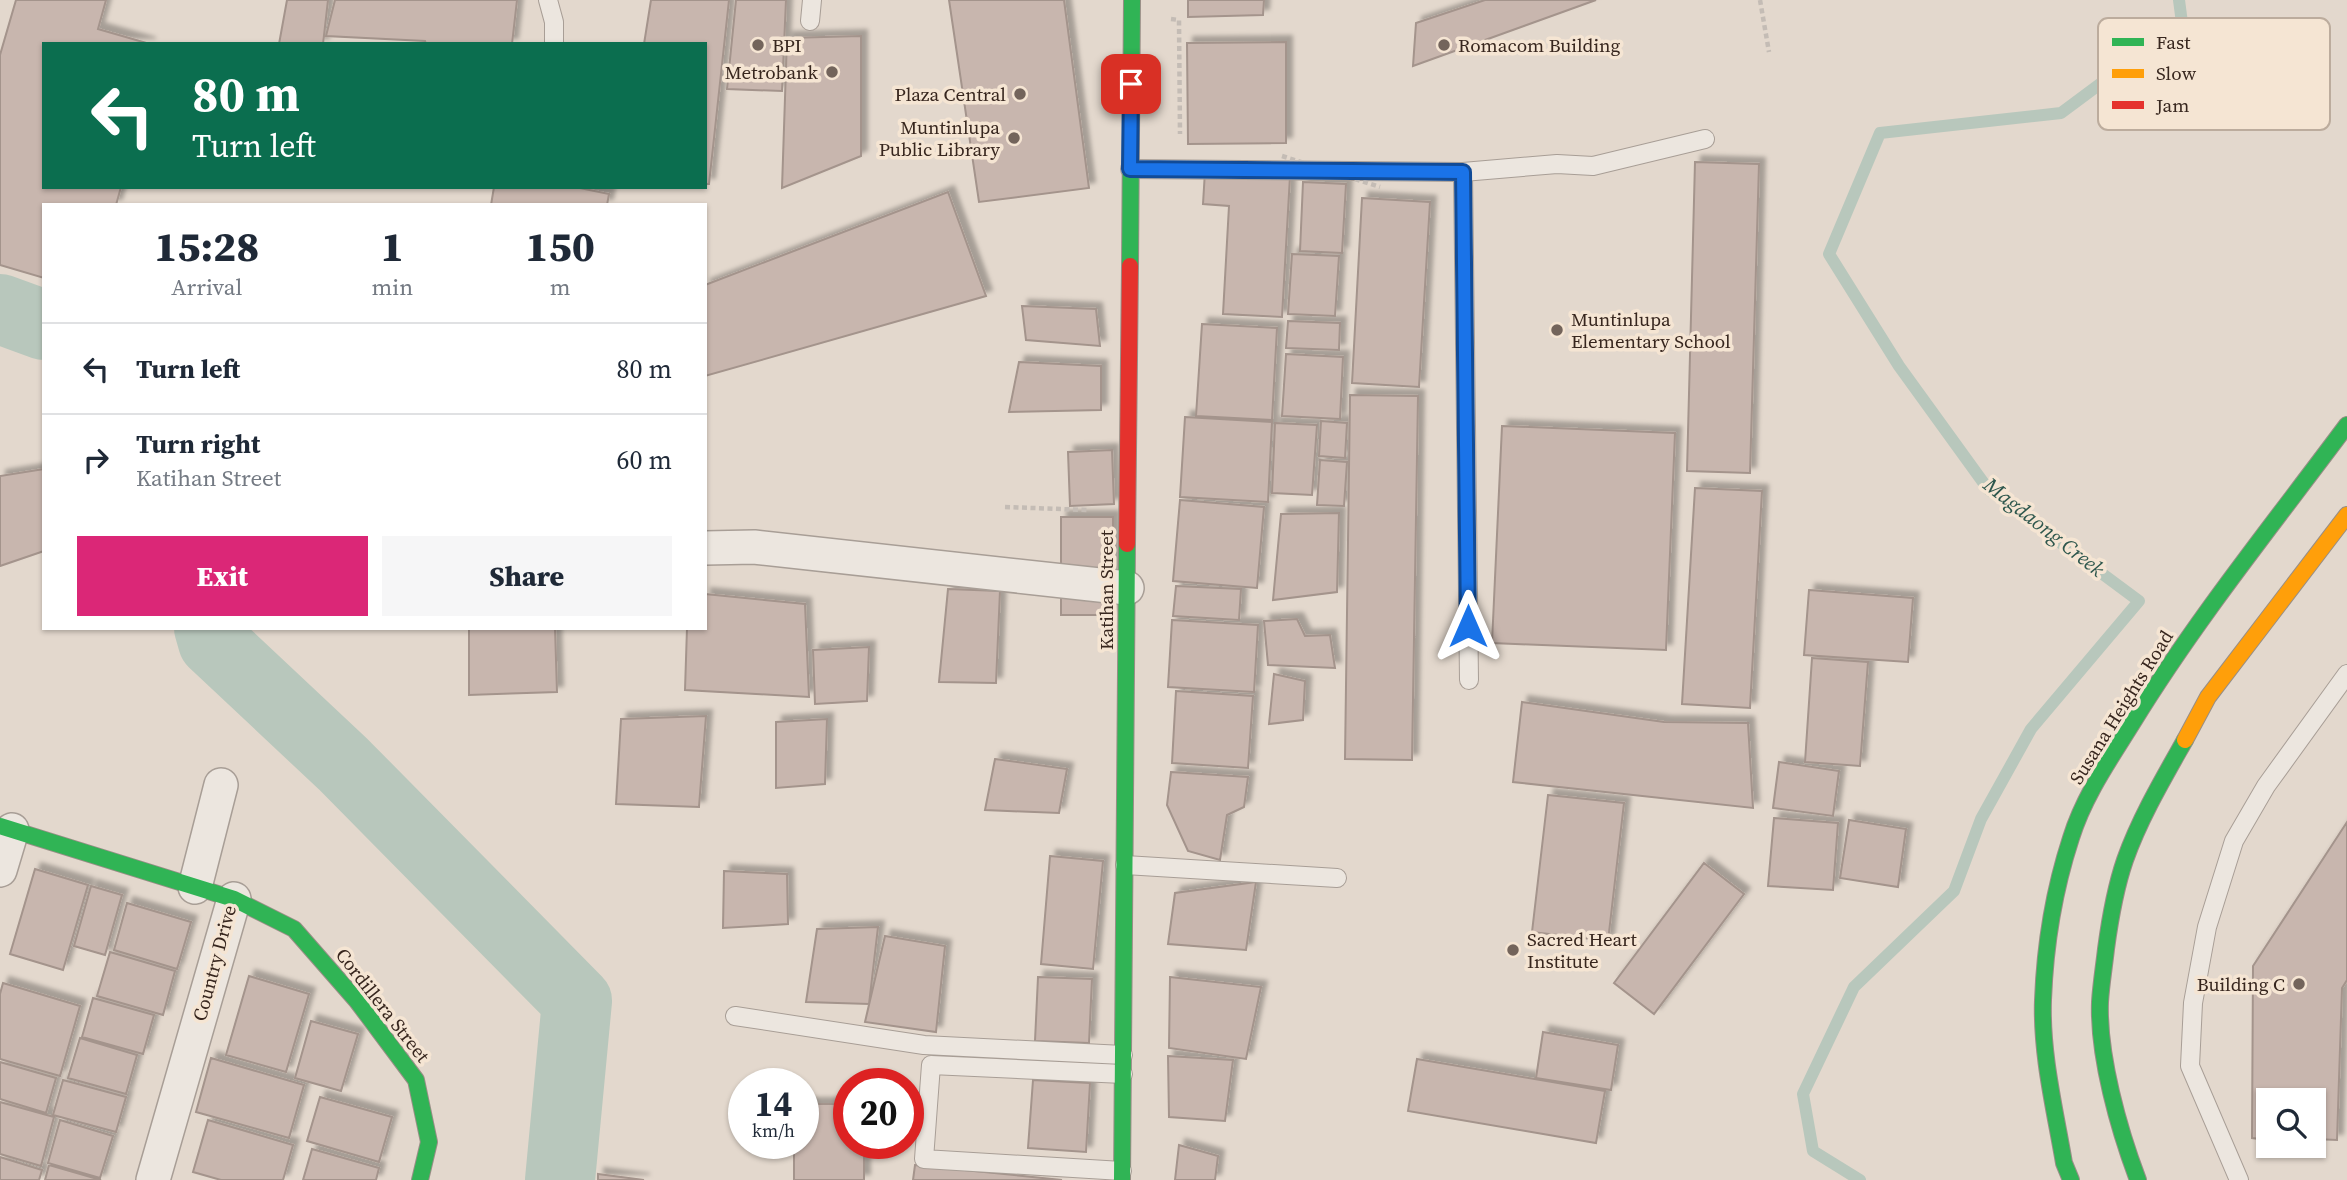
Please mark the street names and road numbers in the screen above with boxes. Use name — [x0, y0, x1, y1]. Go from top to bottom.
street label: Katihan Street — [1093, 529, 1119, 650]
street label: Susana Heights Road — [2063, 625, 2179, 789]
street label: Country Drive — [186, 902, 242, 1024]
street label: Cordillera Street — [330, 942, 436, 1068]

